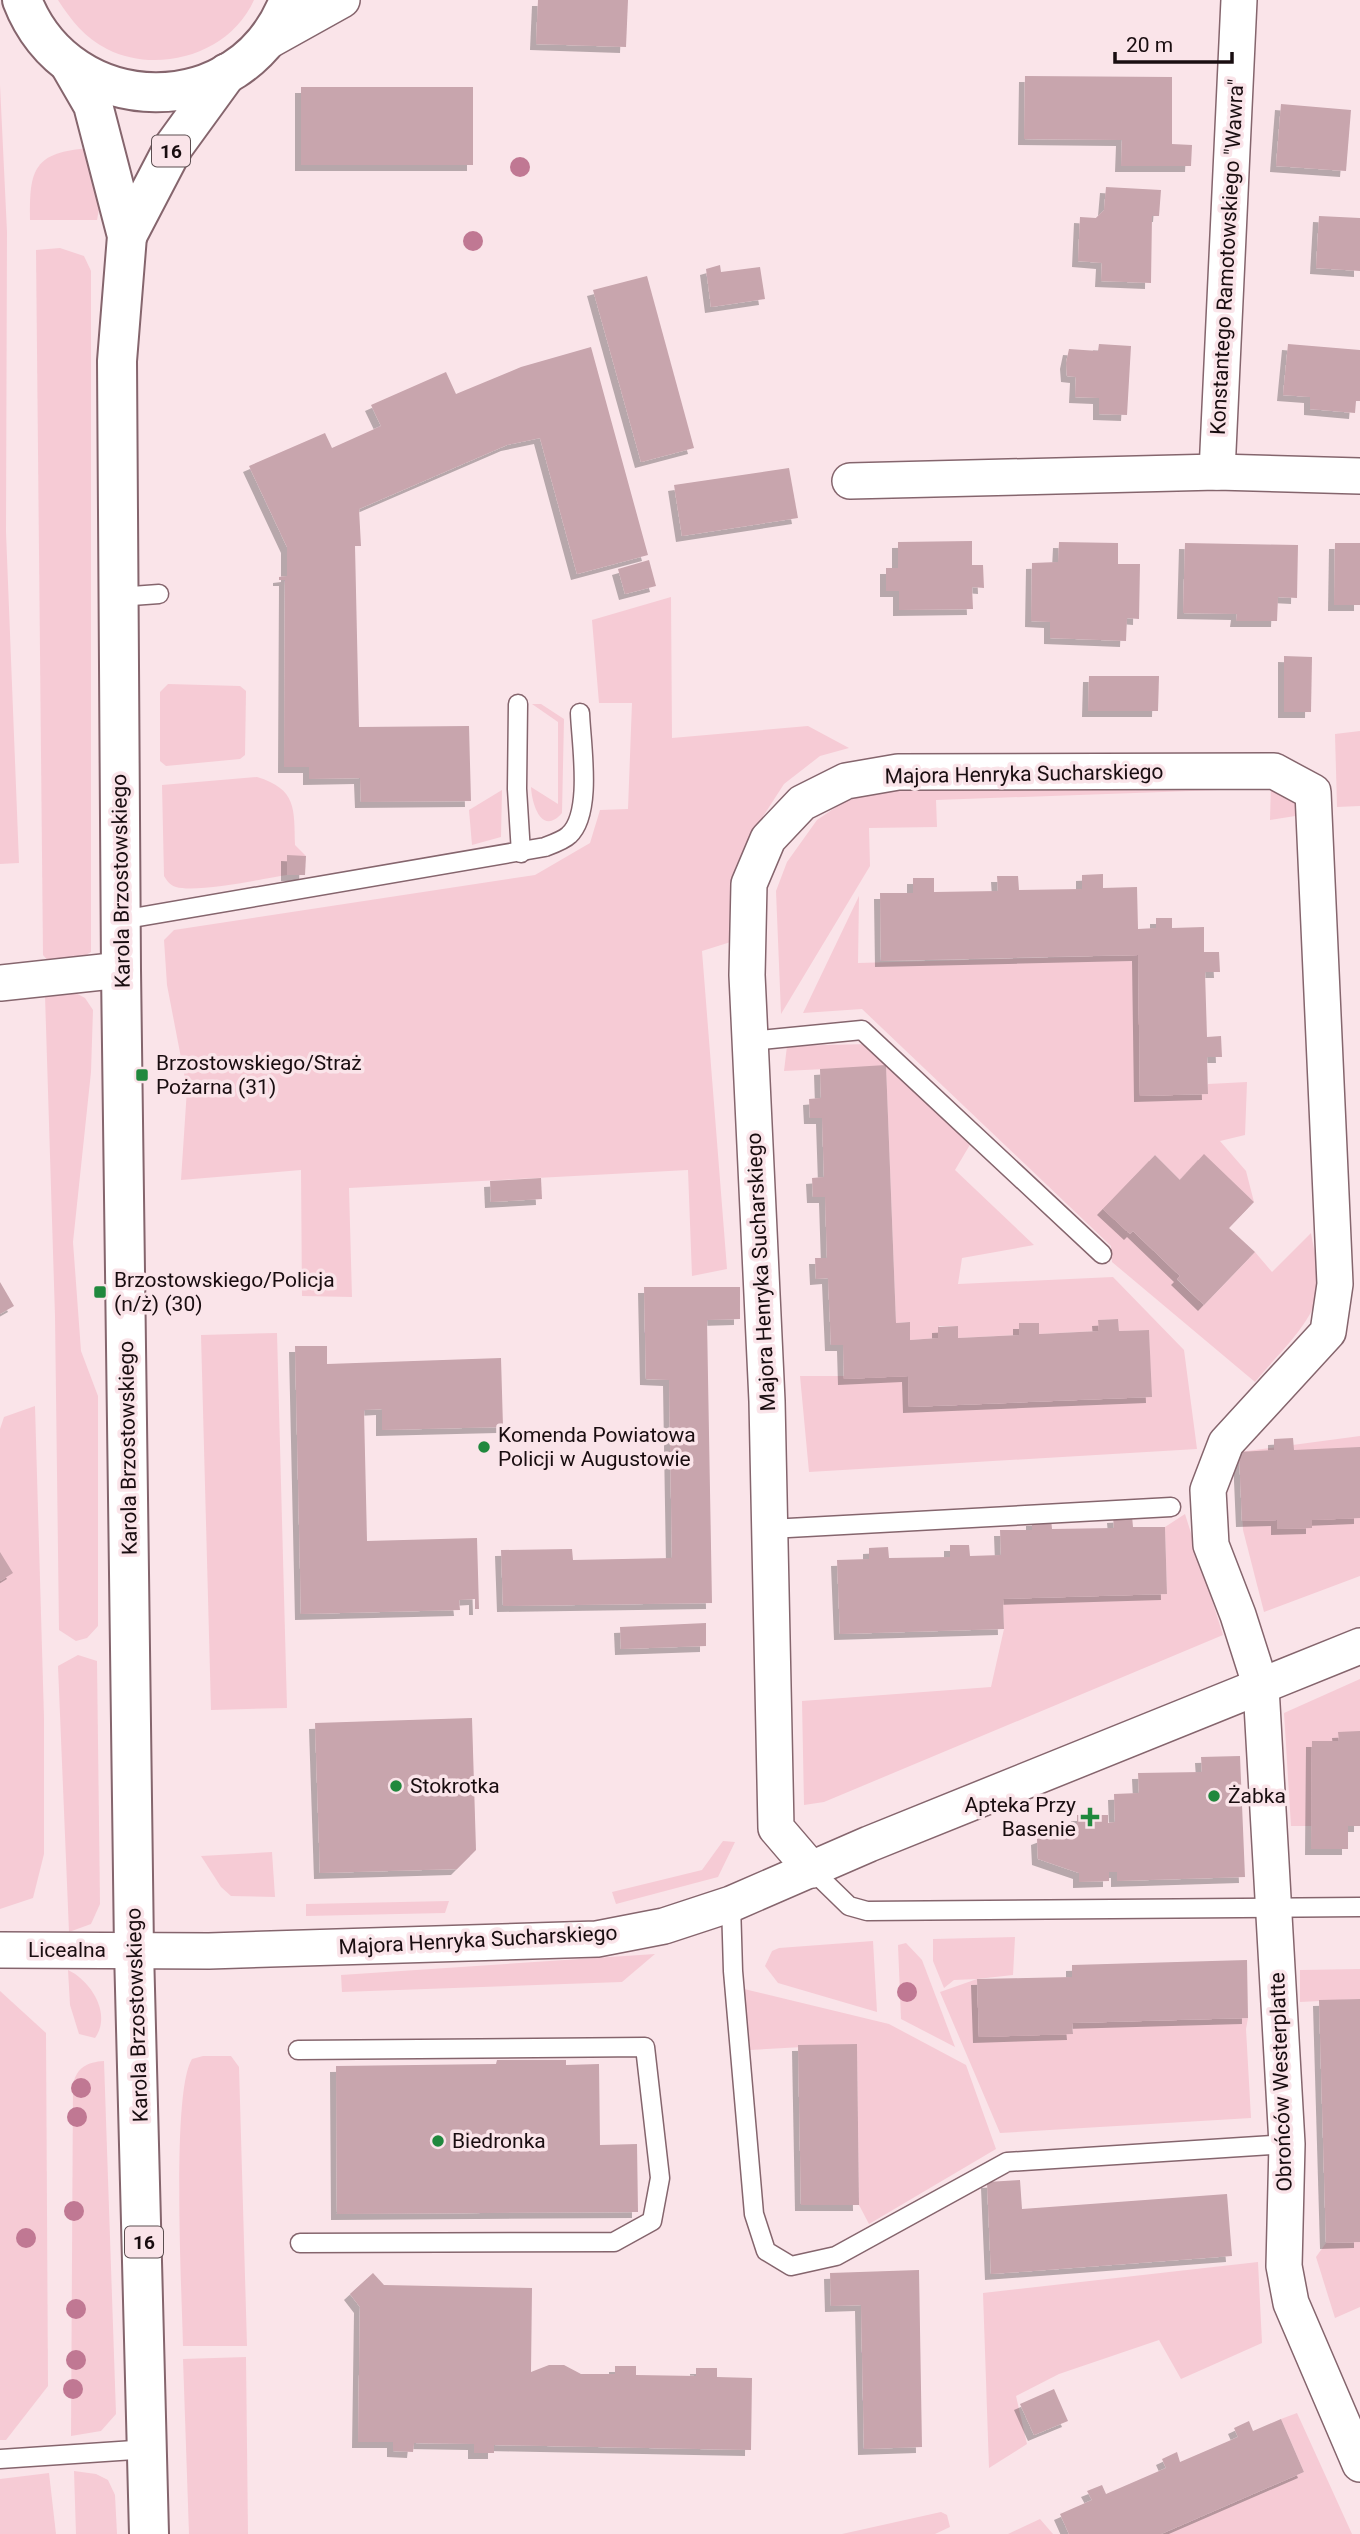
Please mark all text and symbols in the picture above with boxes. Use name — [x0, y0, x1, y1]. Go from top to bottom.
scale bar — [1115, 21, 1232, 65]
text: 20 m — [1126, 33, 1173, 57]
street label: Konstantego Ramotowskiego "Wawra" — [1206, 78, 1248, 436]
road number: 16 — [152, 136, 190, 167]
street label: Majora Henryka Sucharskiego — [884, 760, 1164, 788]
street label: Karola Brzostowskiego — [107, 774, 135, 988]
place label: Brzostowskiego/Straż Pożarna (31) — [156, 1051, 362, 1099]
marker: Brzostowskiego/Straż Pożarna (31) — [134, 1067, 150, 1083]
street label: Majora Henryka Sucharskiego — [742, 1132, 780, 1412]
place label: Brzostowskiego/Policja (n/ż) (30) — [114, 1268, 335, 1316]
marker: Brzostowskiego/Policja (n/ż) (30) — [92, 1284, 108, 1300]
street label: Karola Brzostowskiego — [114, 1341, 142, 1555]
place label: Komenda Powiatowa Policji w Augustowie — [498, 1423, 696, 1471]
marker: Komenda Powiatowa Policji w Augustowie — [476, 1439, 492, 1455]
place label: Stokrotka — [410, 1774, 500, 1798]
marker: Stokrotka — [388, 1778, 404, 1794]
place label: Żabka — [1228, 1784, 1286, 1808]
marker: Żabka — [1206, 1788, 1222, 1804]
place label: Apteka Przy Basenie — [965, 1793, 1076, 1841]
marker: Apteka Przy Basenie — [1082, 1809, 1098, 1825]
street label: Karola Brzostowskiego — [121, 1907, 153, 2123]
street label: Majora Henryka Sucharskiego — [338, 1921, 618, 1959]
street label: Licealna — [28, 1938, 106, 1962]
street label: Obrońców Westerplatte — [1265, 1972, 1297, 2192]
place label: Biedronka — [452, 2129, 546, 2153]
marker: Biedronka — [430, 2133, 446, 2149]
road number: 16 — [125, 2226, 163, 2258]

